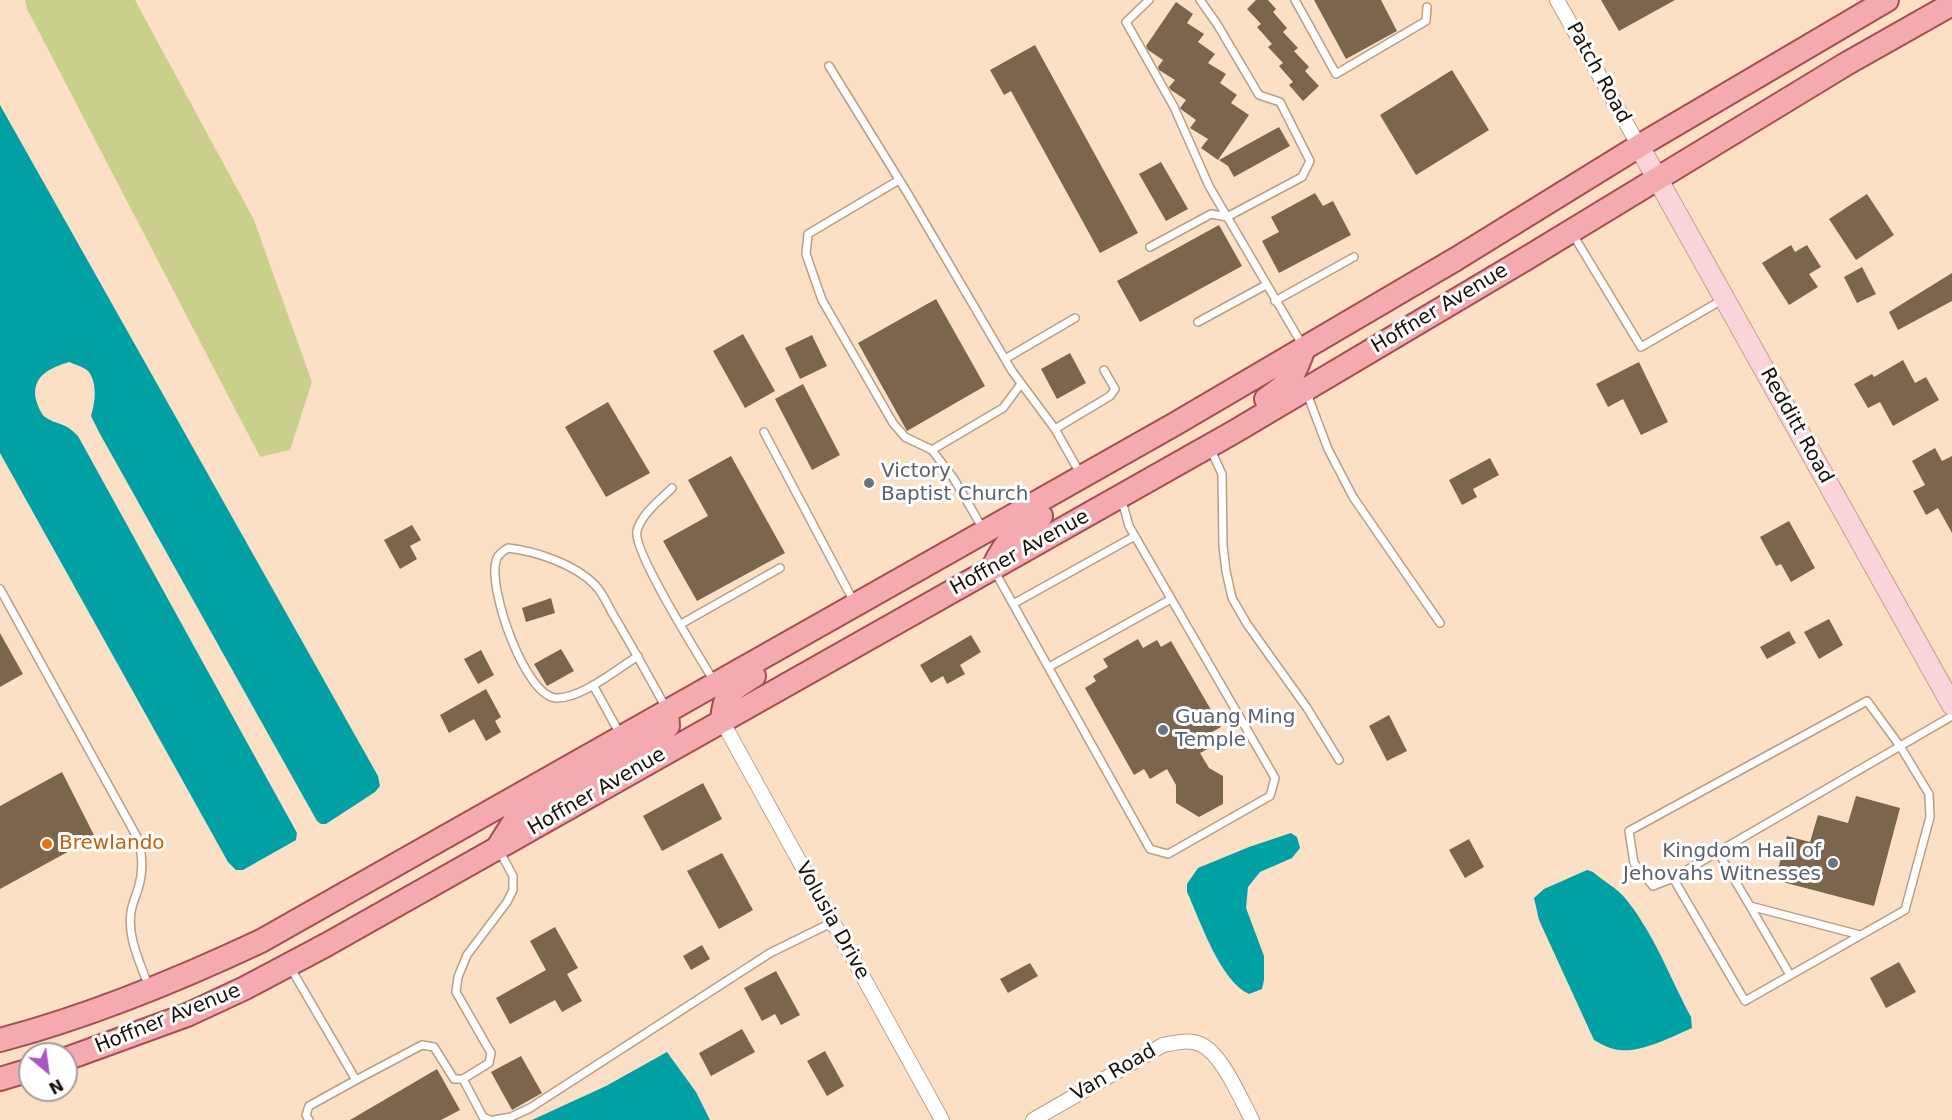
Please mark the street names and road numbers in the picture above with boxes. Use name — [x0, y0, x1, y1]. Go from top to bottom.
street label: Patch Road — [1560, 18, 1636, 128]
street label: Hoffner Avenue — [1367, 259, 1513, 359]
street label: Redditt Road — [1754, 364, 1838, 488]
street label: Hoffner Avenue — [946, 505, 1094, 601]
street label: Hoffner Avenue — [524, 743, 670, 841]
street label: Volusia Drive — [790, 858, 874, 984]
street label: Hoffner Avenue — [92, 979, 244, 1059]
street label: Van Road — [1067, 1039, 1161, 1107]

